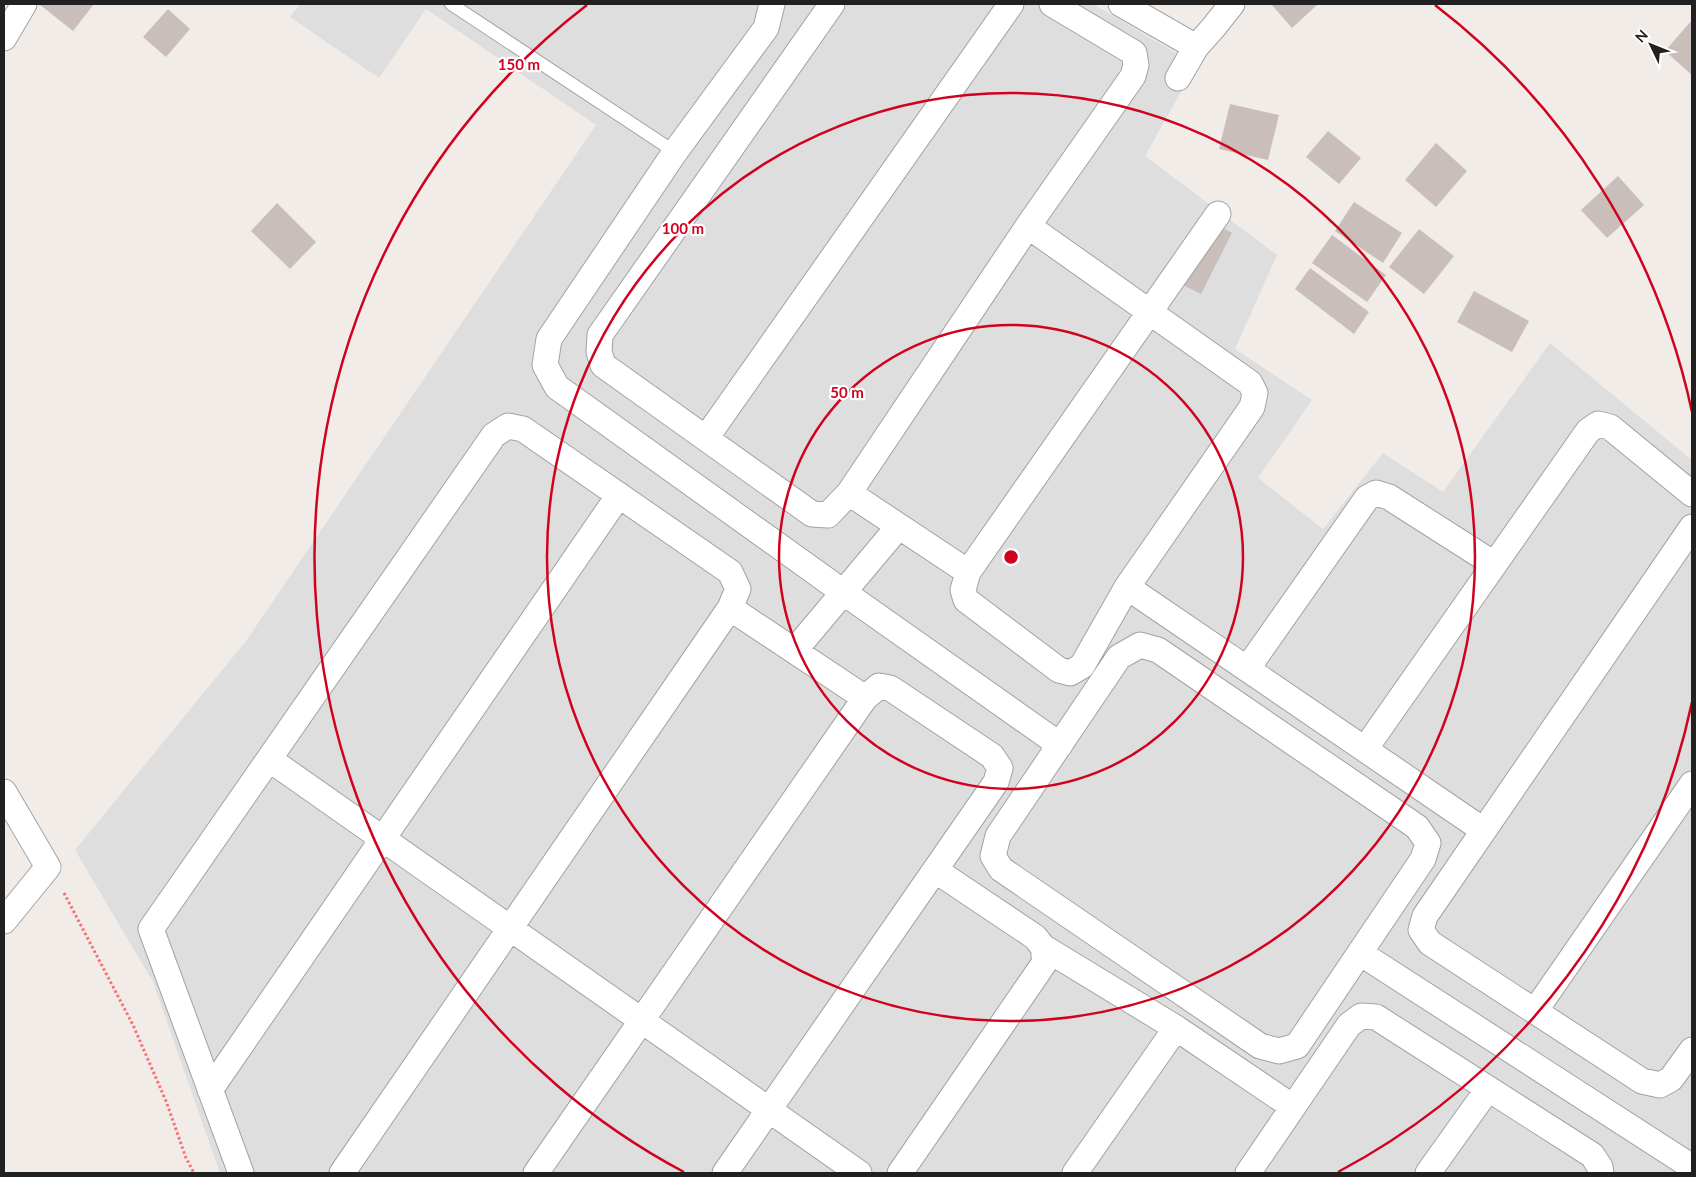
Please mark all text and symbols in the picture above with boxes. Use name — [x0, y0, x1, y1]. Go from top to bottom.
north arrow — [1626, 20, 1676, 70]
text: N — [1631, 26, 1651, 46]
text: 150 m — [498, 55, 540, 73]
text: 100 m — [662, 219, 704, 237]
text: 50 m — [830, 383, 864, 401]
centre of rings — [1002, 548, 1020, 566]

